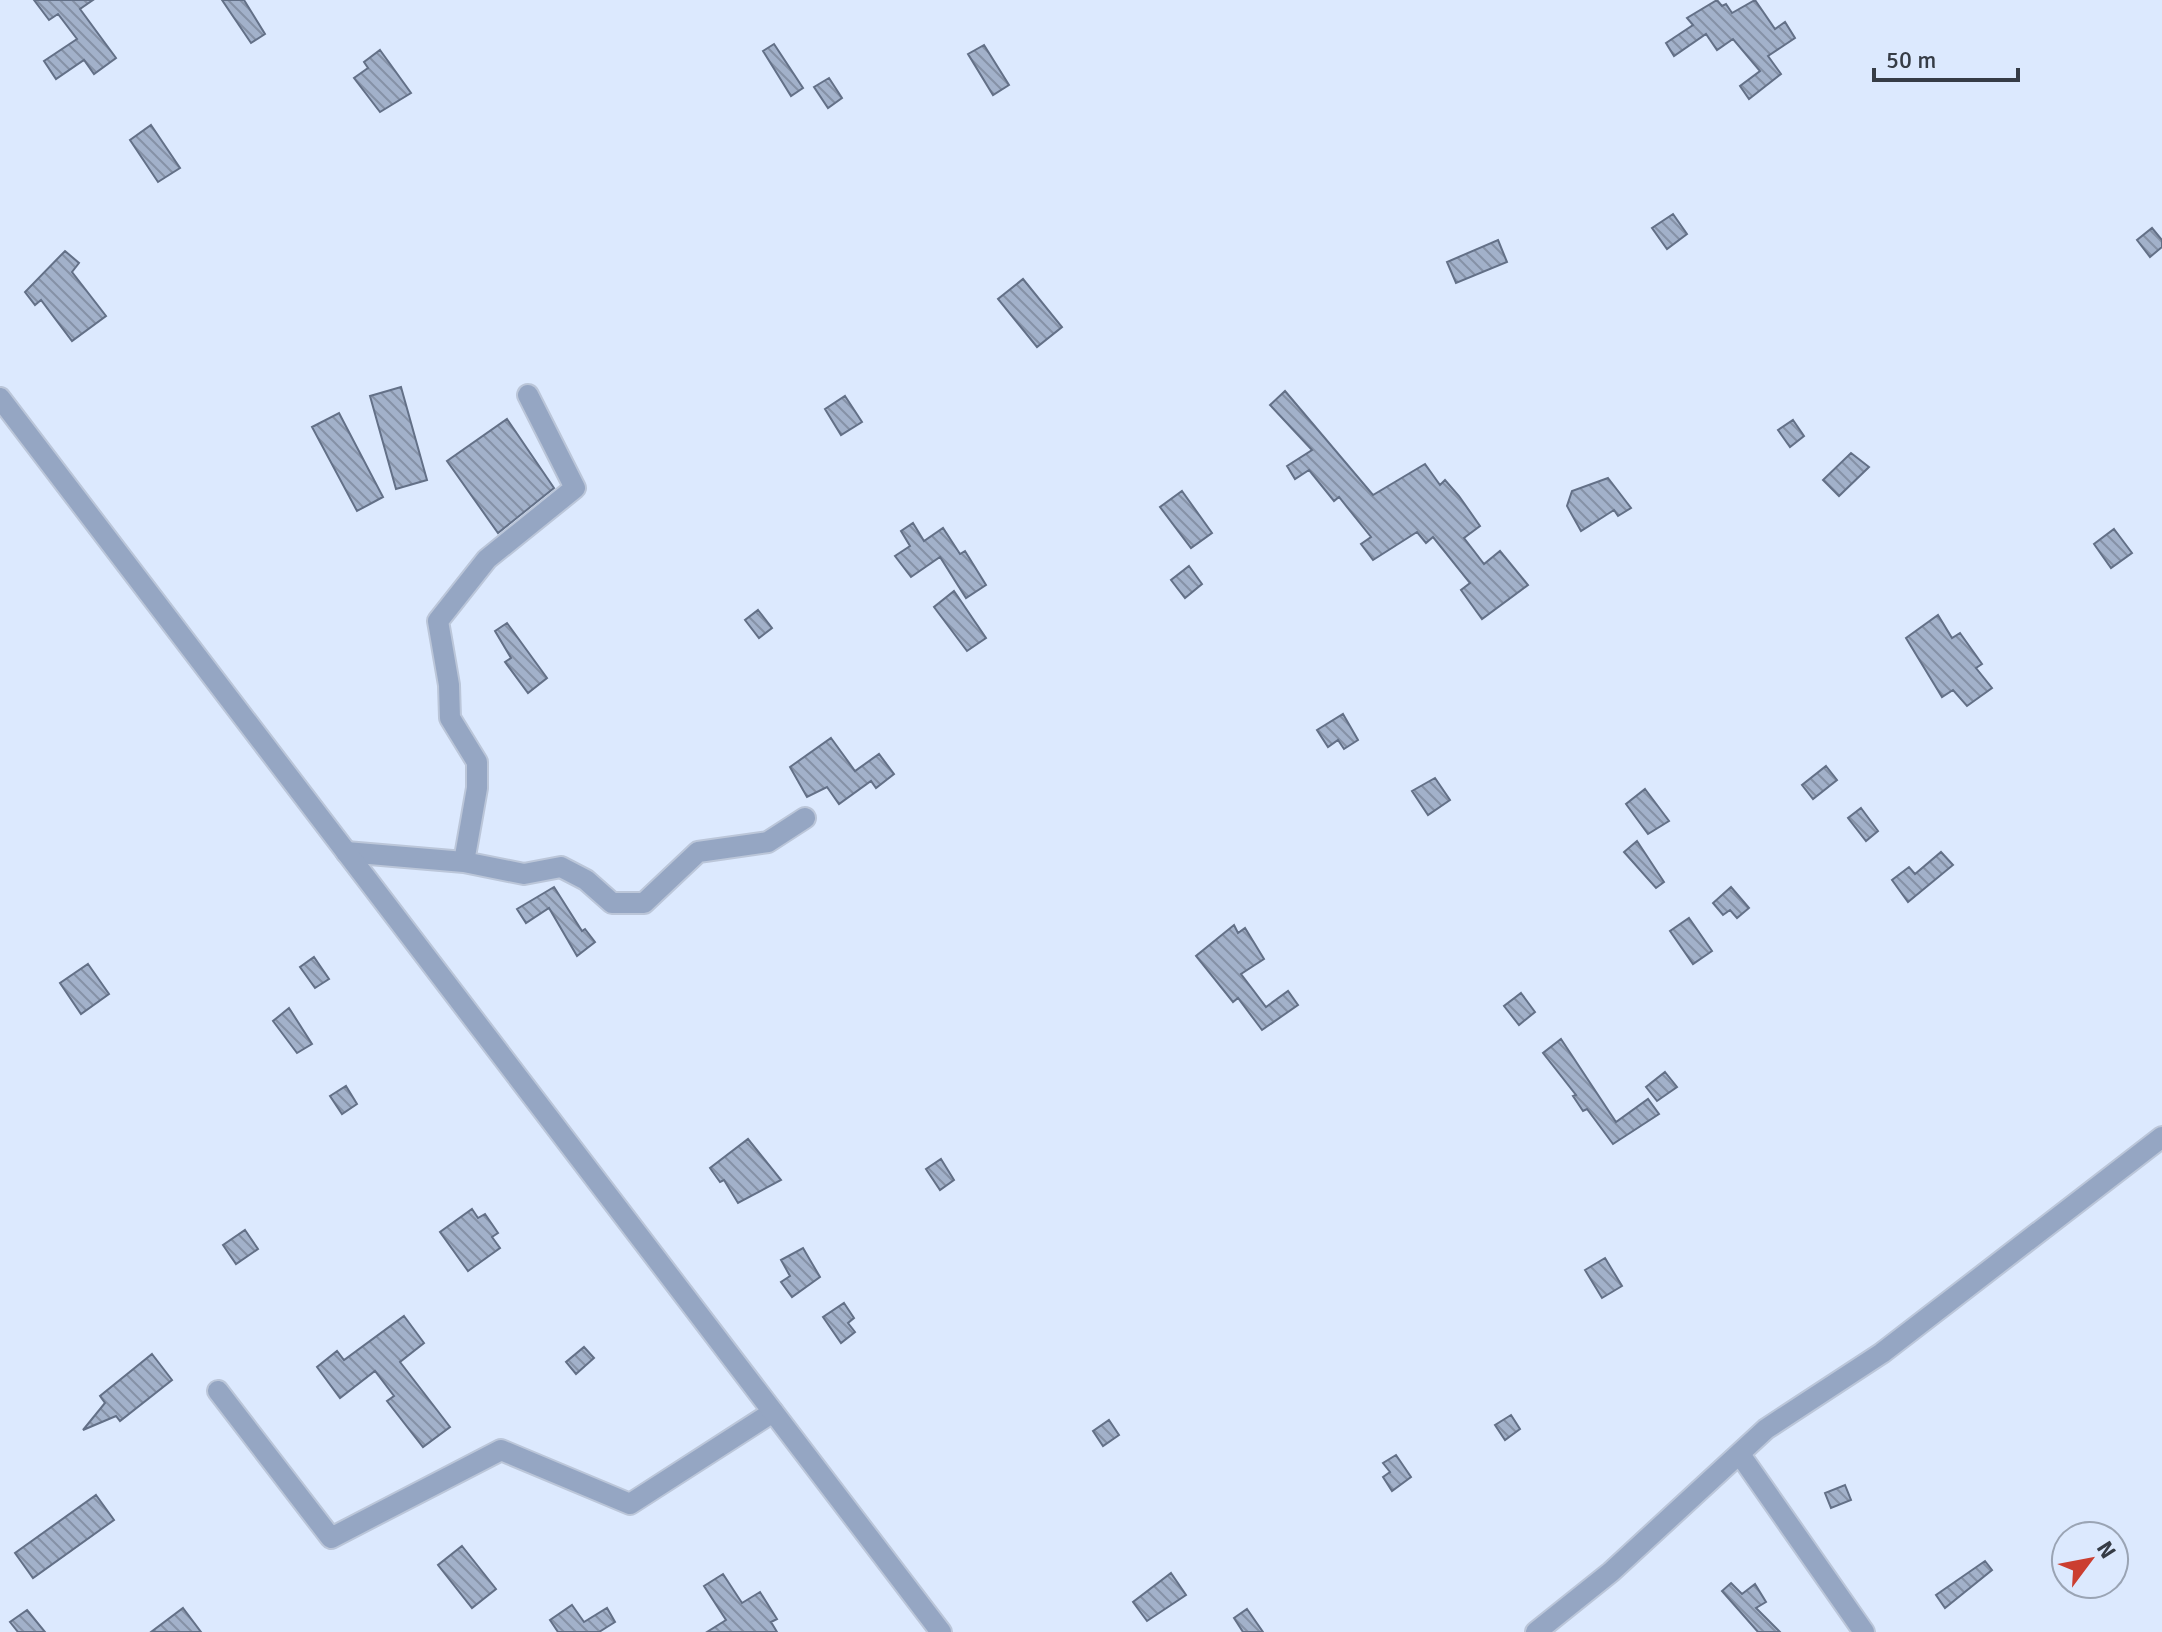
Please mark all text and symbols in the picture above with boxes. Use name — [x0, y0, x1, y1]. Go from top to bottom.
scale bar — [1874, 32, 2018, 82]
text: 50 m — [1886, 45, 1936, 75]
north arrow — [2050, 1520, 2130, 1600]
text: N — [2091, 1536, 2122, 1563]

